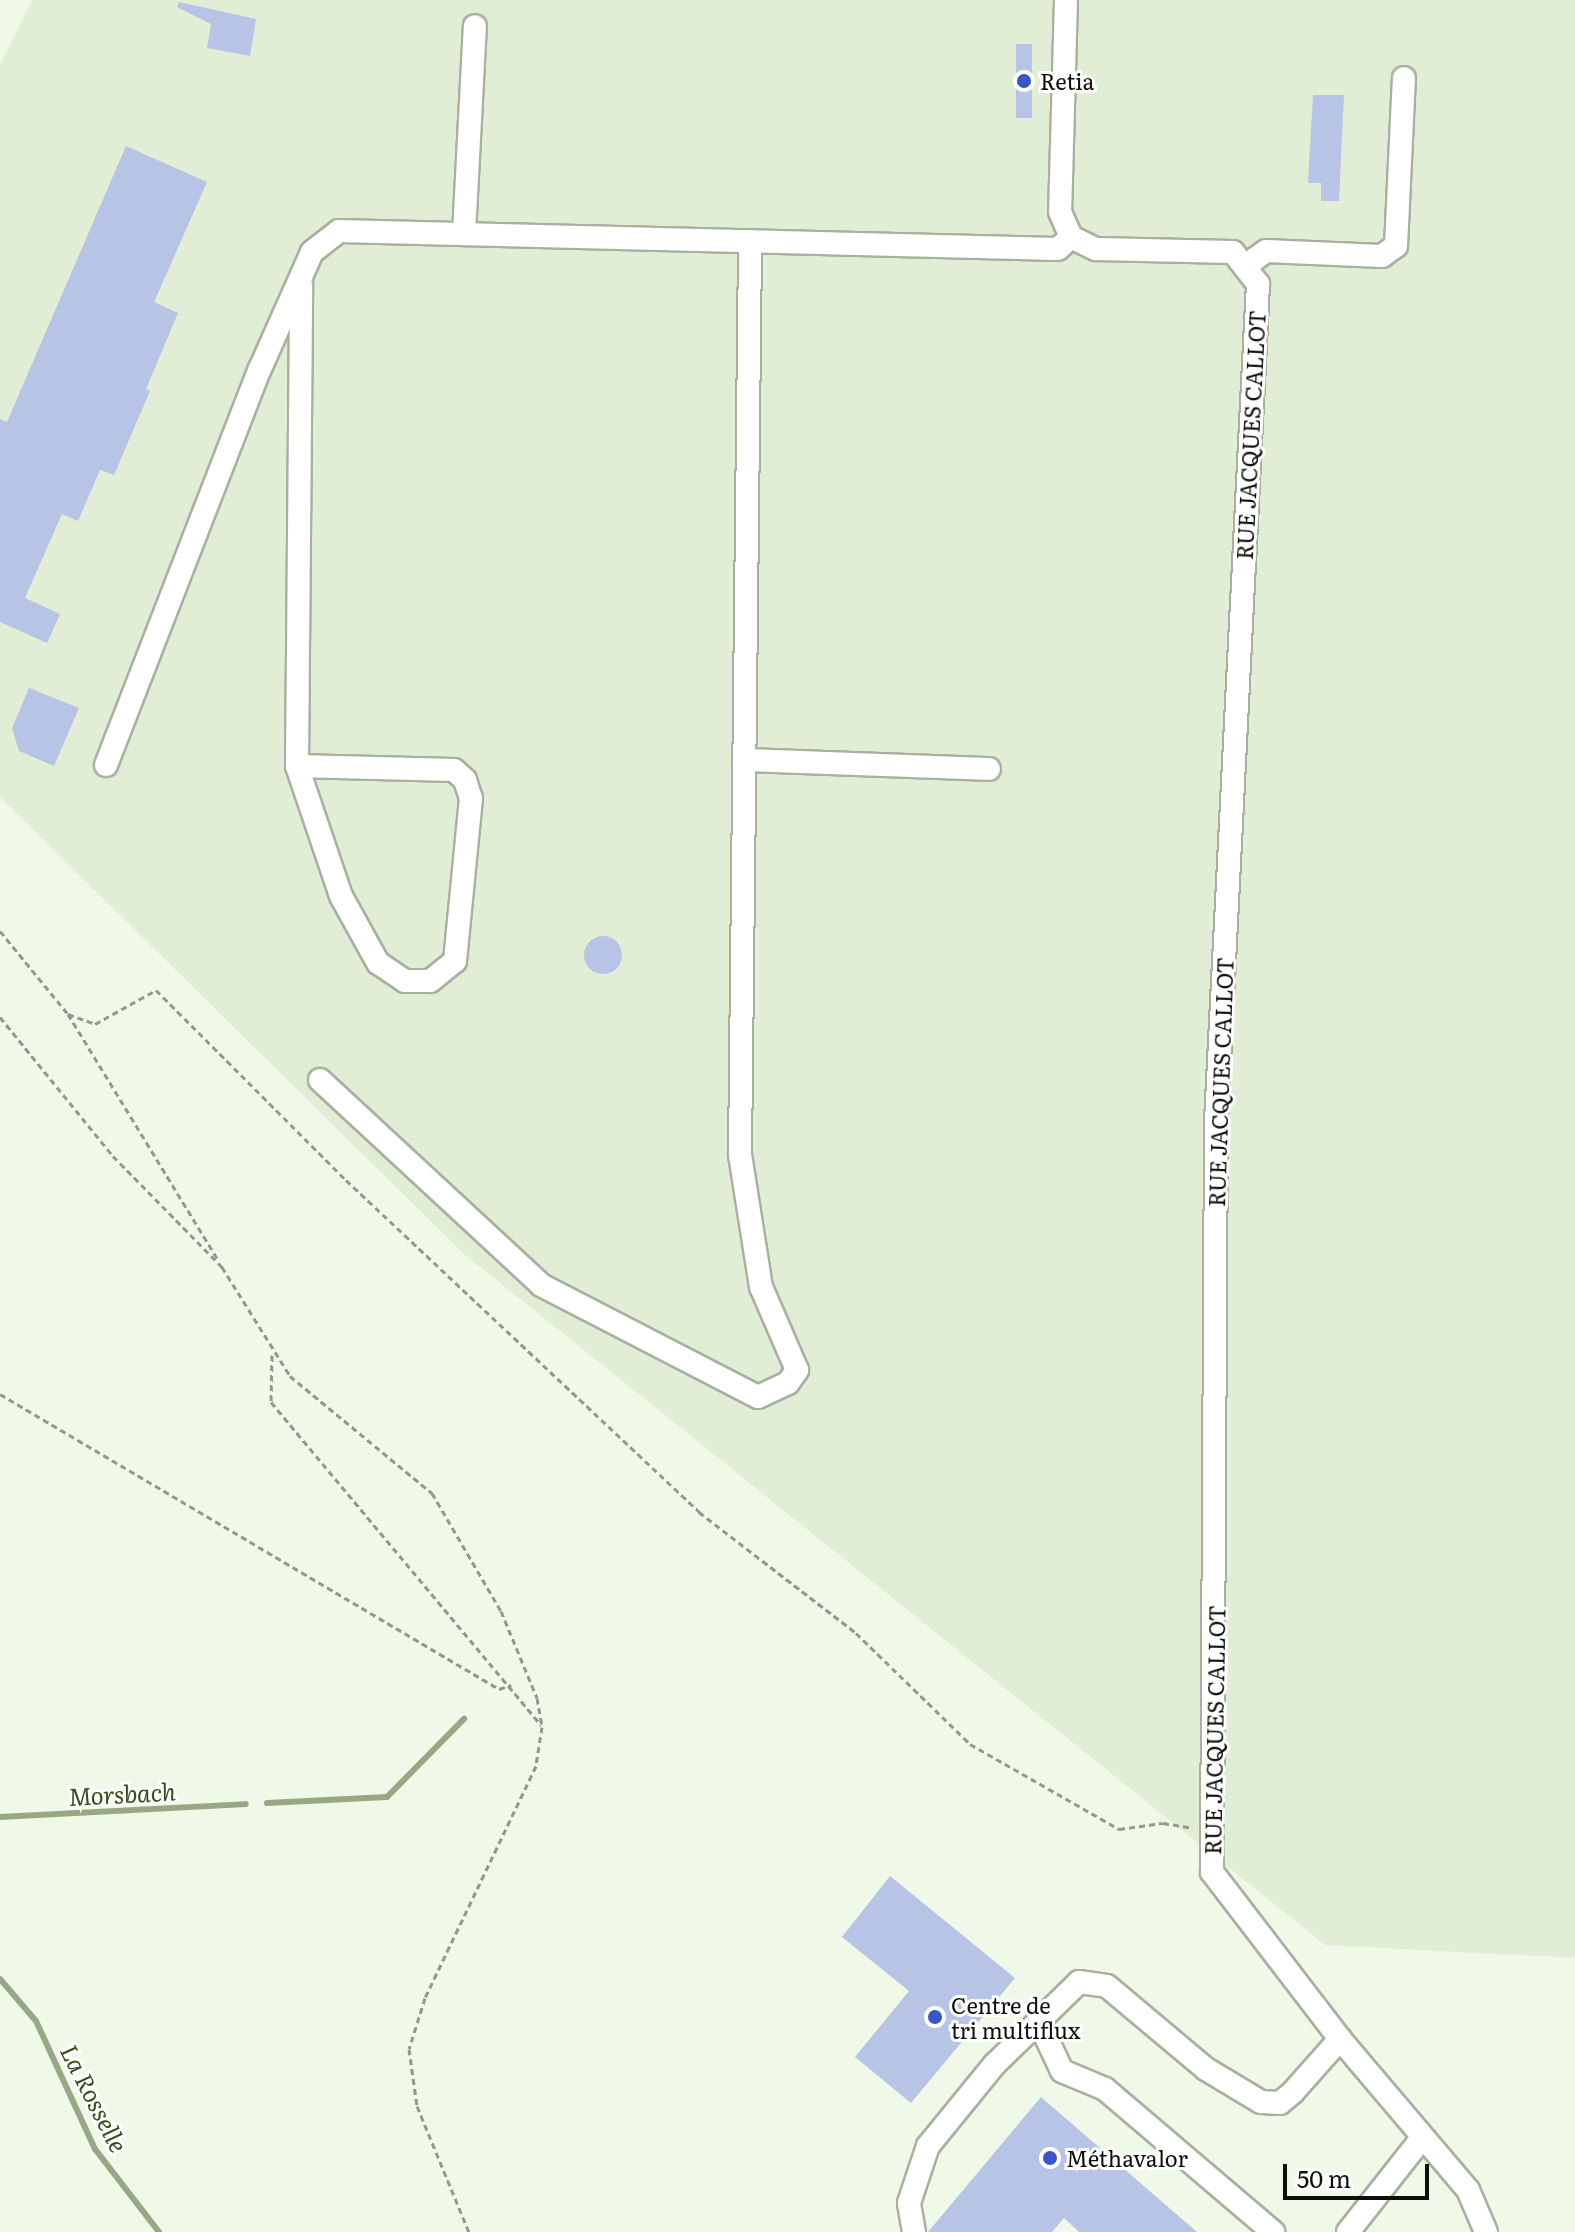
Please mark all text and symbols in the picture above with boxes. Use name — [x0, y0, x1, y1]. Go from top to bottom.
place label: Retia — [1040, 68, 1094, 94]
marker: Retia — [1015, 72, 1033, 90]
street label: RUE JACQUES CALLOT — [1230, 310, 1270, 560]
street label: RUE JACQUES CALLOT — [1202, 957, 1238, 1207]
street label: RUE JACQUES CALLOT — [1199, 1605, 1229, 1855]
water label: Morsbach — [68, 1776, 176, 1810]
place label: Centre de tri multiflux — [951, 1991, 1080, 2042]
marker: Centre de tri multiflux — [926, 2008, 944, 2026]
water label: La Rosselle — [56, 2039, 134, 2157]
place label: Méthavalor — [1066, 2145, 1188, 2171]
scale bar — [1287, 2148, 1433, 2198]
marker: Méthavalor — [1041, 2149, 1059, 2167]
text: 50 m — [1297, 2160, 1351, 2195]

